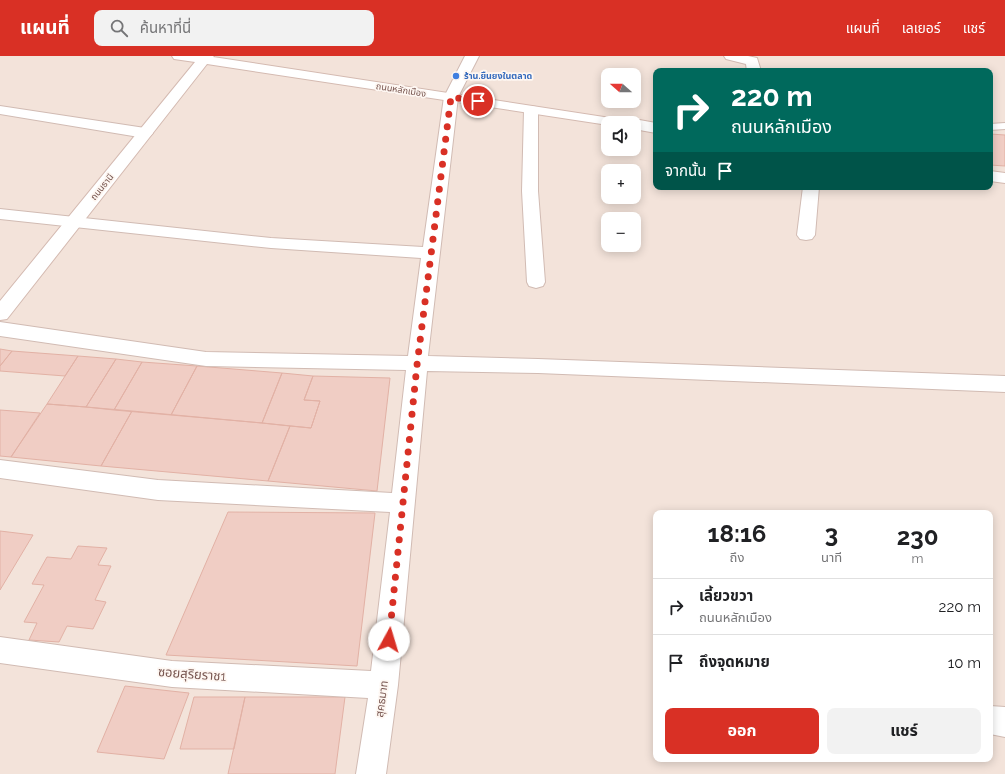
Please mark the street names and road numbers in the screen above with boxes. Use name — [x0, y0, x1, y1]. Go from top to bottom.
street label: ถนนหลักเมือง — [375, 81, 427, 99]
street label: ถนนธานี — [89, 172, 115, 202]
street label: ซอยสุริยราช1 — [157, 664, 227, 684]
street label: สุคธมาท — [373, 680, 391, 718]

